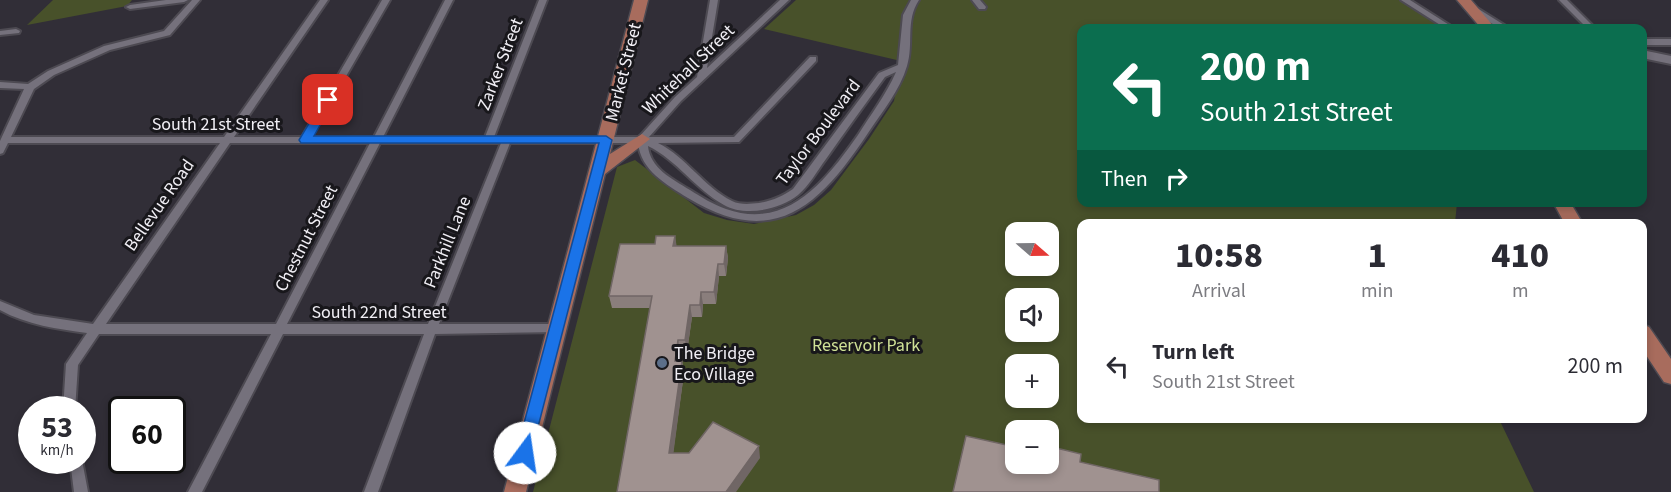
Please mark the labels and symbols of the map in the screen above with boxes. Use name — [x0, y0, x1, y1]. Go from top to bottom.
street label: Zarker Street — [471, 14, 530, 114]
street label: Whitehall Street — [637, 19, 740, 120]
street label: Market Street — [599, 20, 648, 124]
pin — [302, 74, 353, 125]
street label: Taylor Boulevard — [770, 74, 867, 191]
street label: South 21st Street — [152, 112, 280, 137]
street label: Bellevue Road — [118, 154, 200, 256]
street label: Chestnut Street — [269, 181, 344, 296]
street label: Parkhill Lane — [418, 192, 477, 292]
north arrow — [1005, 222, 1059, 276]
street label: South 22nd Street — [311, 300, 447, 325]
park label: Reservoir Park — [812, 333, 920, 358]
place label: The Bridge Eco Village — [674, 341, 755, 387]
marker: The Bridge Eco Village — [655, 356, 669, 370]
speed limit sign: 60 — [108, 396, 186, 474]
position arrow — [493, 421, 557, 485]

